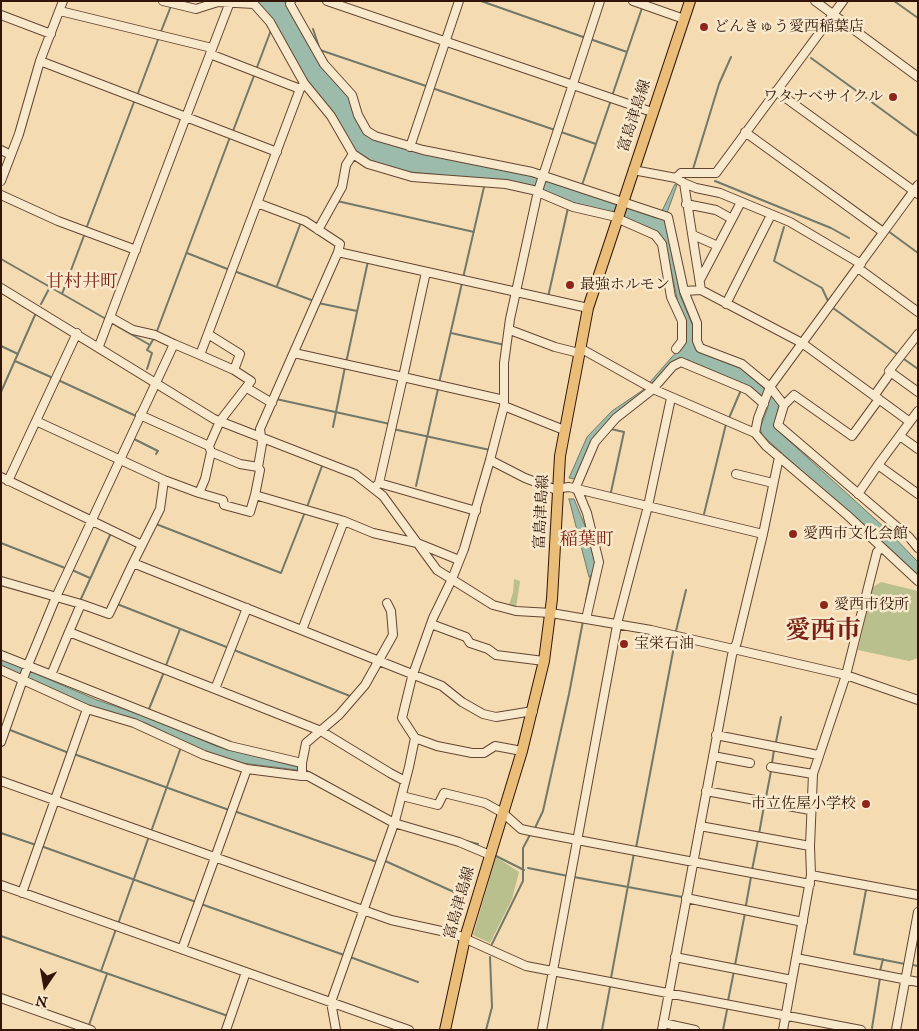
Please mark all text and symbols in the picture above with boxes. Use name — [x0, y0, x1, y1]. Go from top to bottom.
place label: どんきゅう愛西稲葉店 — [714, 18, 864, 36]
marker: どんきゅう愛西稲葉店 — [698, 21, 710, 33]
street label: 富島津島線 — [615, 78, 655, 154]
place label: ワタナベサイクル — [763, 88, 883, 106]
marker: ワタナベサイクル — [887, 91, 899, 103]
district label: 甘村井町 — [46, 272, 118, 294]
place label: 最強ホルモン — [580, 276, 670, 294]
marker: 最強ホルモン — [564, 279, 576, 291]
street label: 富島津島線 — [531, 474, 553, 550]
place label: 愛西市文化会館 — [803, 525, 908, 543]
marker: 愛西市文化会館 — [787, 528, 799, 540]
district label: 稲葉町 — [560, 530, 614, 552]
place label: 愛西市役所 — [834, 596, 909, 614]
marker: 愛西市役所 — [818, 599, 830, 611]
district label: 愛西市 — [786, 617, 860, 647]
place label: 宝栄石油 — [634, 635, 694, 653]
marker: 宝栄石油 — [618, 638, 630, 650]
place label: 市立佐屋小学校 — [751, 795, 856, 813]
marker: 市立佐屋小学校 — [860, 798, 872, 810]
street label: 富島津島線 — [441, 864, 479, 942]
north arrow — [20, 961, 70, 1011]
text: N — [34, 992, 49, 1011]

